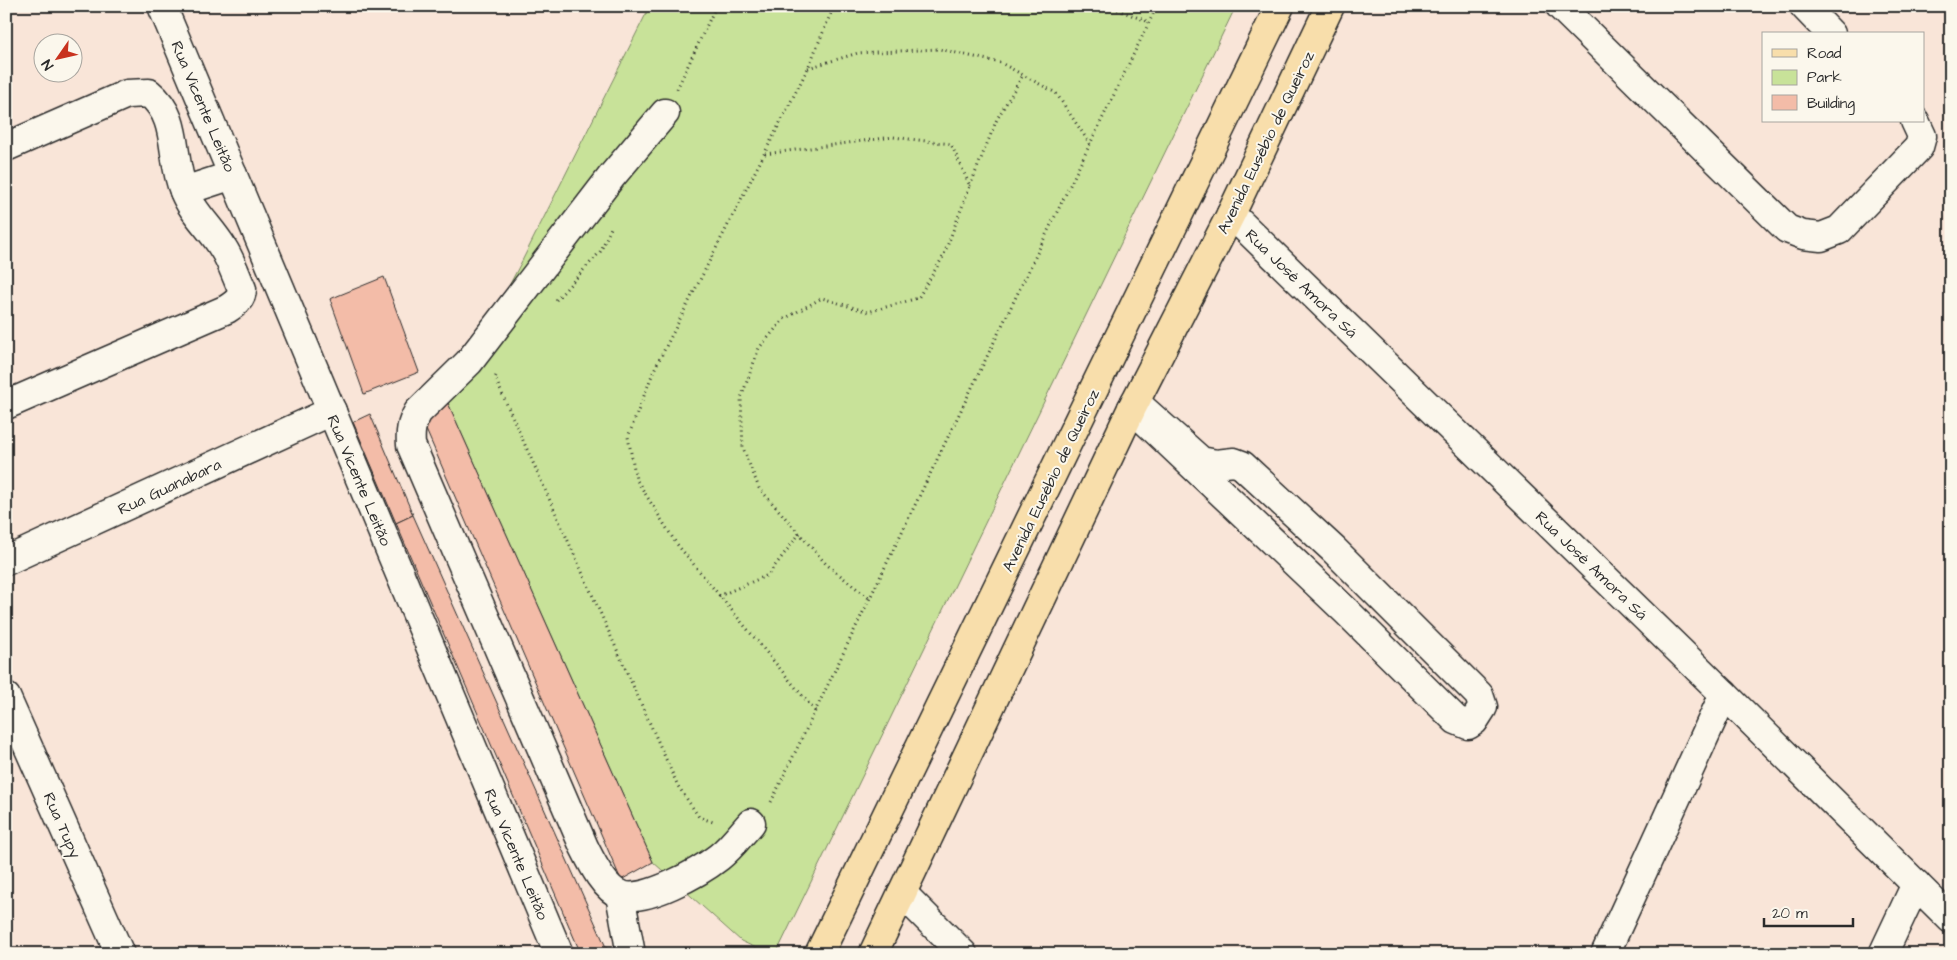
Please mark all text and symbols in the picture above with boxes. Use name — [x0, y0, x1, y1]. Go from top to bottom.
north arrow — [32, 32, 82, 82]
legend — [1762, 32, 1924, 122]
street label: Rua Vicente Leitão — [165, 37, 241, 175]
text: Road — [1807, 43, 1842, 64]
street label: Avenida Eusébio de Queiroz — [1212, 47, 1320, 238]
text: N — [37, 55, 59, 74]
text: Park — [1807, 67, 1842, 88]
text: Building — [1807, 93, 1855, 115]
street label: Rua José Amora Sá — [1240, 224, 1362, 343]
street label: Avenida Eusébio de Queiroz — [997, 385, 1105, 576]
street label: Rua Vicente Leitão — [321, 411, 397, 549]
street label: Rua Guanabara — [114, 453, 225, 520]
street label: Rua José Amora Sá — [1530, 506, 1652, 625]
street label: Rua Vicente Leitão — [478, 785, 554, 923]
street label: Rua Tupy — [37, 789, 86, 862]
scale bar — [1764, 895, 1853, 927]
text: 20 m — [1772, 903, 1808, 924]

